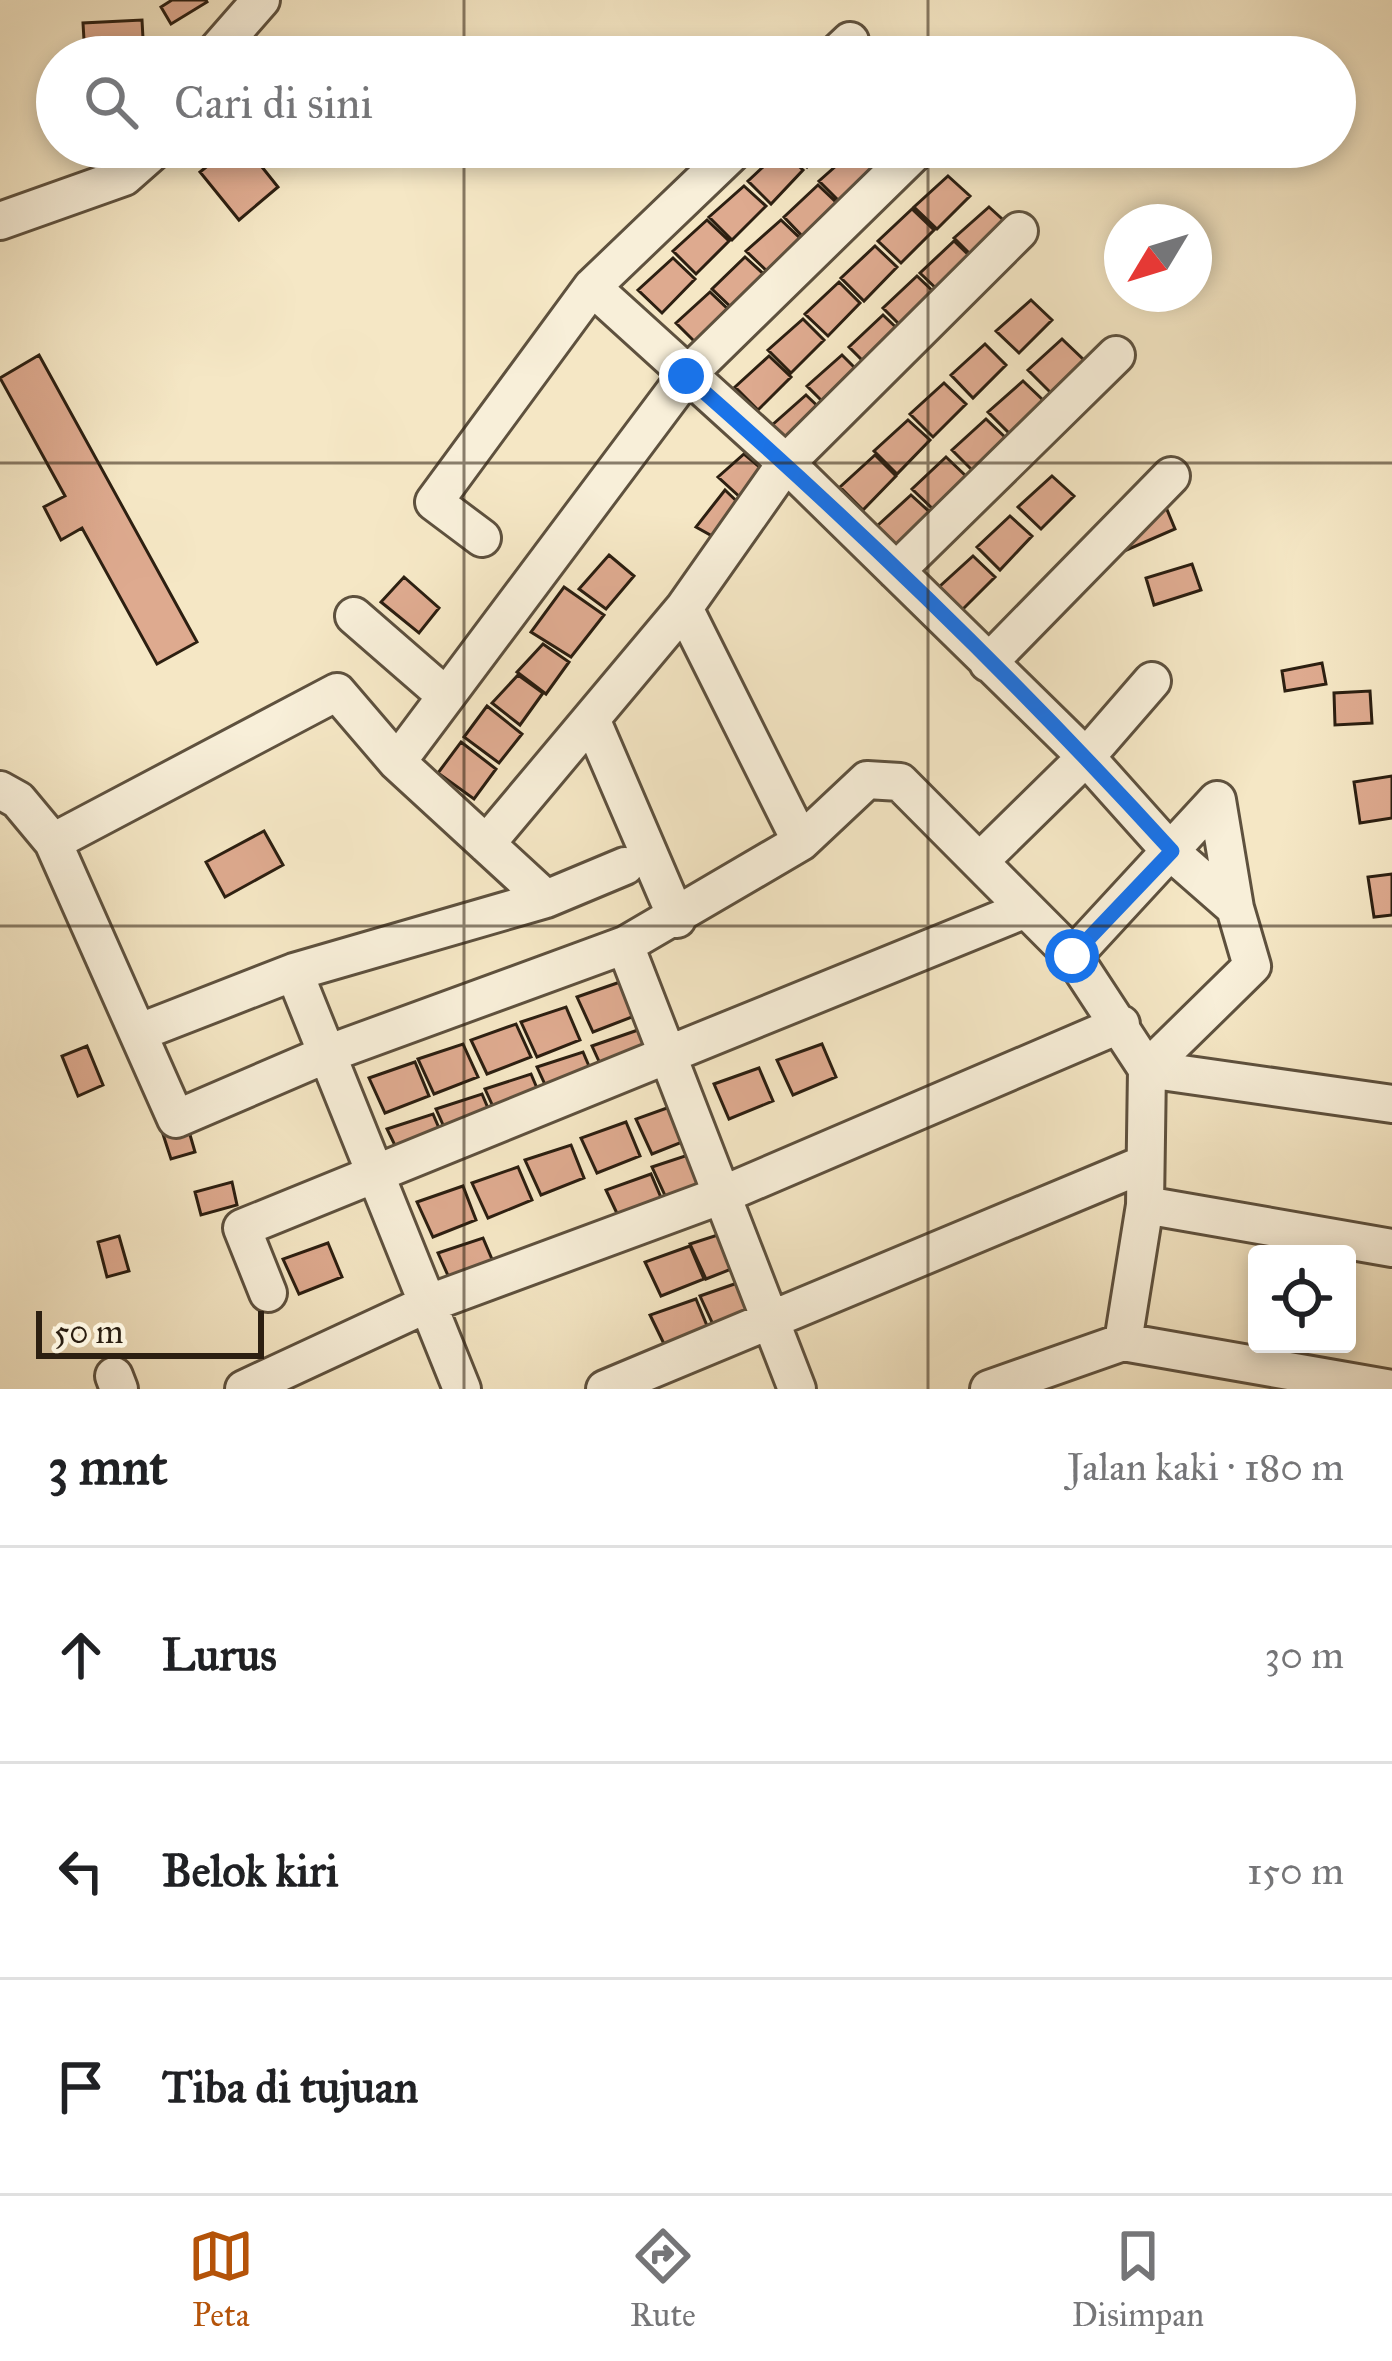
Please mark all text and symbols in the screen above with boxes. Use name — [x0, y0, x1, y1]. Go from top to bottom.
search box — [36, 36, 1356, 168]
icon: search — [78, 69, 144, 135]
text: Cari di sini — [174, 75, 373, 130]
north arrow — [1104, 204, 1212, 312]
route end — [659, 349, 713, 403]
route start — [1045, 929, 1099, 983]
map controls — [1248, 1245, 1356, 1353]
button: locate — [1248, 1245, 1356, 1353]
scale bar — [36, 1305, 264, 1358]
text: 50 m — [54, 1312, 123, 1352]
text: 3 mnt — [48, 1436, 168, 1498]
text: Jalan kaki · 180 m — [1067, 1443, 1344, 1491]
icon: ahead — [48, 1622, 114, 1688]
text: Lurus — [162, 1627, 277, 1682]
text: 30 m — [1265, 1631, 1344, 1679]
icon: left — [48, 1838, 114, 1904]
text: Belok kiri — [162, 1843, 338, 1898]
text: 150 m — [1247, 1847, 1344, 1895]
icon: arrive — [48, 2054, 114, 2120]
text: Tiba di tujuan — [162, 2059, 418, 2114]
tab: Peta — [188, 2223, 254, 2335]
tab: Rute — [630, 2223, 696, 2335]
tab: Disimpan — [1072, 2223, 1204, 2335]

